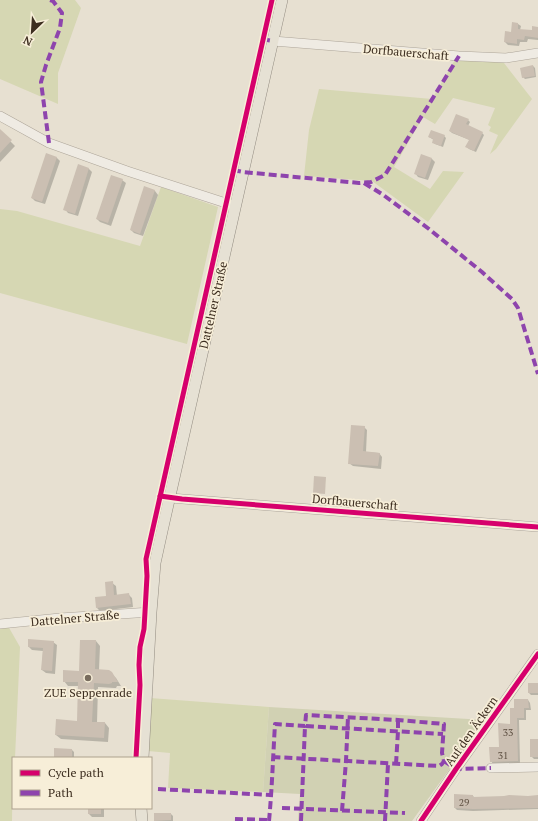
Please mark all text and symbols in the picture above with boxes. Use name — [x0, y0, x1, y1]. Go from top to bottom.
north arrow — [12, 12, 52, 52]
text: N — [20, 33, 35, 49]
street label: Dorfbauerschaft — [362, 41, 450, 63]
street label: Dattelner Straße — [196, 260, 230, 350]
street label: Dorfbauerschaft — [311, 491, 399, 513]
street label: Dattelner Straße — [30, 607, 120, 629]
marker: ZUE Seppenrade — [83, 673, 93, 683]
place label: ZUE Seppenrade — [44, 685, 132, 700]
street label: Auf den Äckern — [441, 693, 501, 769]
house number: 33 — [503, 726, 513, 739]
house number: 31 — [498, 749, 508, 762]
legend — [12, 757, 152, 809]
text: Cycle path — [48, 765, 104, 780]
text: Path — [48, 785, 73, 800]
house number: 29 — [459, 796, 469, 809]

